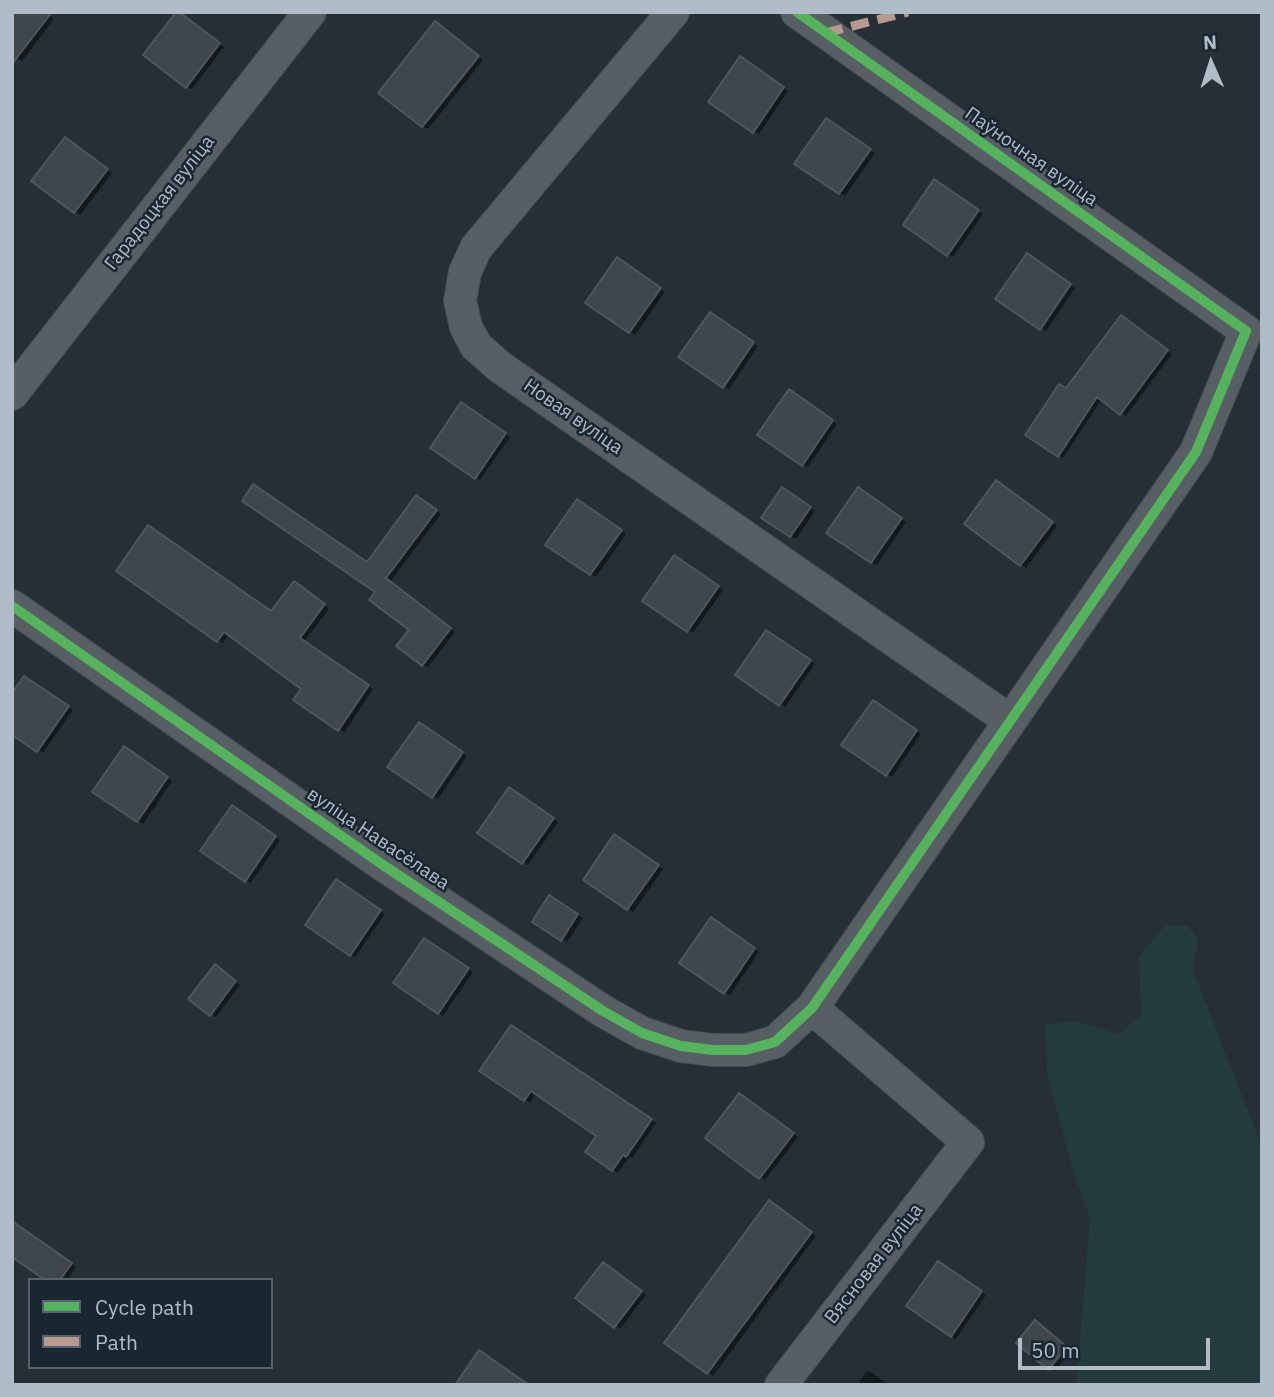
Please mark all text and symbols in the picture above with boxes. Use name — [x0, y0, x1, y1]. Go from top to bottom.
north arrow — [1176, 28, 1246, 98]
text: N — [1202, 30, 1217, 54]
street label: Паўночная вуліца — [960, 103, 1102, 211]
street label: Гарадоцкая вуліца — [100, 131, 220, 275]
street label: Новая вуліца — [519, 374, 627, 460]
street label: вуліца Навасёлава — [302, 783, 454, 895]
street label: Вясновая вуліца — [820, 1199, 928, 1329]
legend — [28, 1278, 273, 1369]
text: Cycle path — [95, 1293, 194, 1321]
scale bar — [1022, 1324, 1214, 1368]
text: Path — [95, 1328, 138, 1356]
text: 50 m — [1031, 1336, 1080, 1364]

